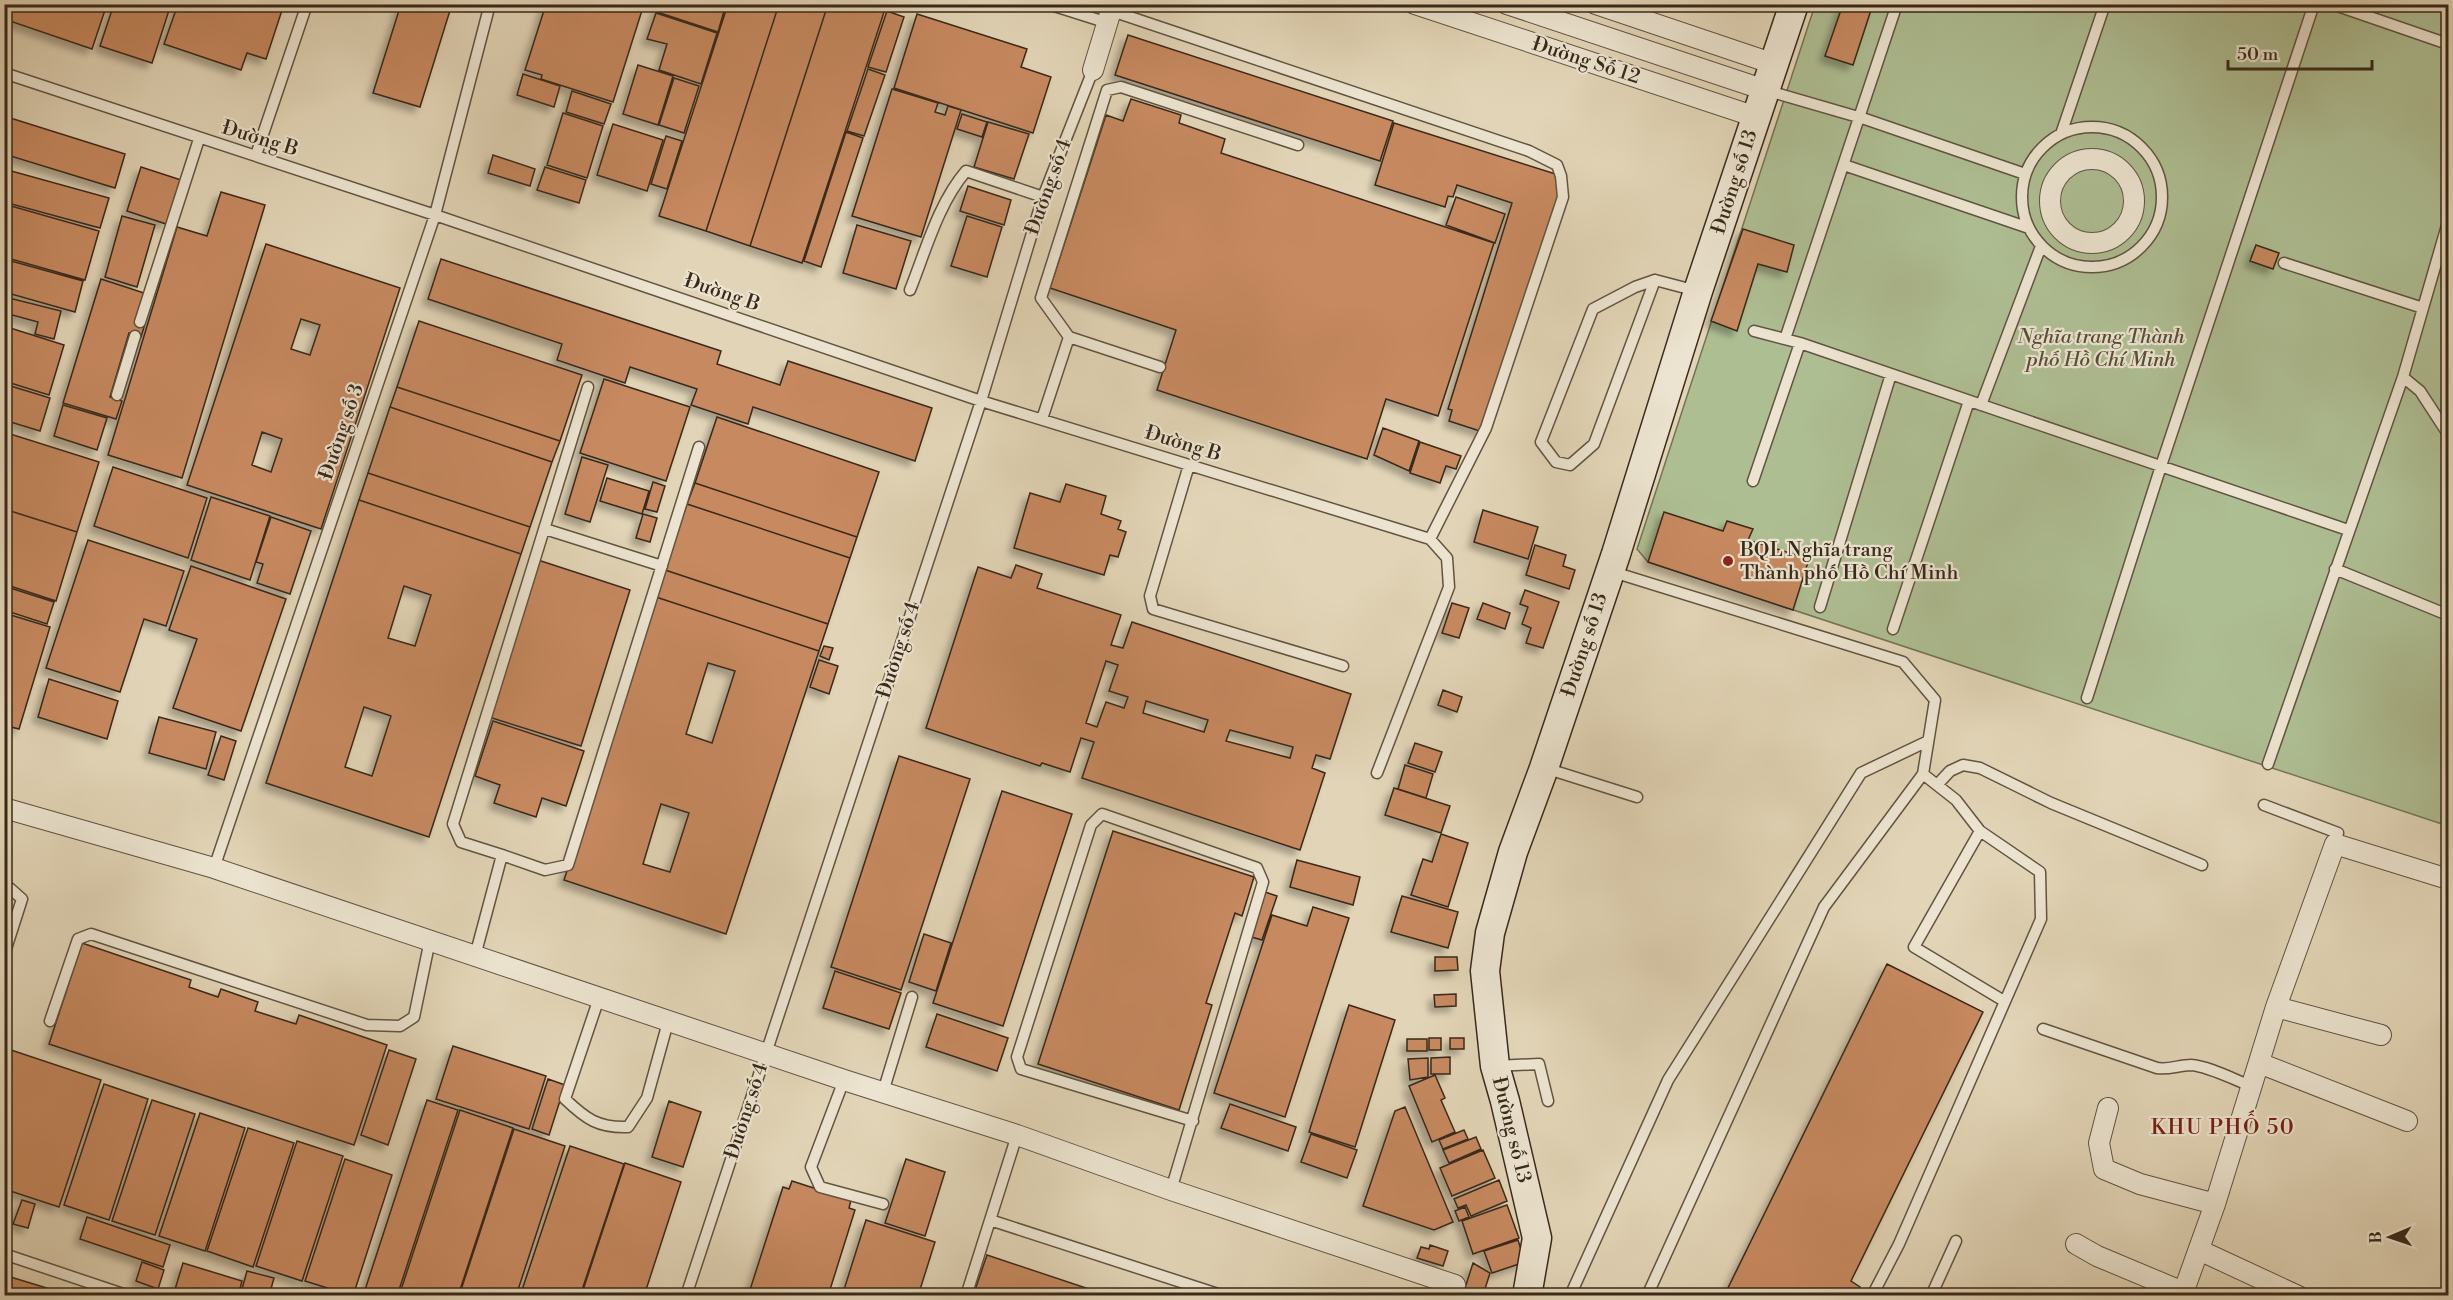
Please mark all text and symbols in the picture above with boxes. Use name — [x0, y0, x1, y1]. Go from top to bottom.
street label: Đường Số 12 — [1529, 32, 1643, 90]
scale bar — [2228, 33, 2372, 71]
text: 50 m — [2237, 43, 2279, 66]
street label: Đường B — [219, 116, 301, 162]
street label: Đường số 13 — [1706, 127, 1764, 237]
street label: Đường số 4 — [1020, 135, 1078, 239]
street label: Đường B — [681, 268, 763, 318]
park label: Nghĩa trang Thành phố Hồ Chí Minh — [2016, 325, 2186, 373]
street label: Đường số 3 — [314, 381, 370, 483]
street label: Đường B — [1142, 421, 1224, 467]
place label: BQL Nghĩa trang Thành phố Hồ Chí Minh — [1739, 538, 1958, 586]
marker: BQL Nghĩa trang Thành phố Hồ Chí Minh — [1721, 554, 1735, 568]
street label: Đường số 13 — [1556, 590, 1614, 700]
street label: Đường số 4 — [872, 598, 926, 702]
street label: Đường số 4 — [720, 1059, 774, 1163]
street label: Đường số 13 — [1486, 1074, 1536, 1186]
district label: KHU PHỐ 50 — [2151, 1110, 2295, 1141]
north arrow — [2360, 1207, 2420, 1267]
text: B — [2366, 1231, 2386, 1244]

